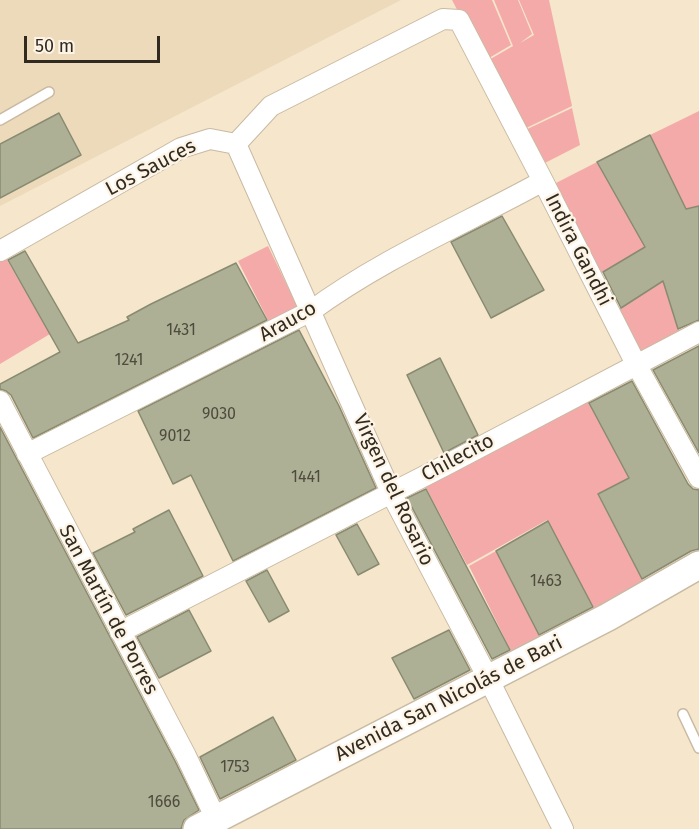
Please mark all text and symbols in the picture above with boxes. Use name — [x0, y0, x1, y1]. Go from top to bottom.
scale bar — [27, 24, 164, 62]
text: 50 m — [35, 35, 74, 57]
street label: Los Sauces — [102, 134, 200, 202]
street label: Indira Gandhi — [539, 190, 617, 310]
street label: Arauco — [255, 297, 321, 347]
house number: 1431 — [166, 321, 196, 341]
house number: 1241 — [115, 351, 143, 371]
house number: 9030 — [202, 405, 236, 425]
street label: Virgen del Rosario — [347, 410, 439, 570]
house number: 9012 — [159, 427, 191, 447]
street label: Chilecito — [418, 429, 498, 487]
house number: 1441 — [291, 468, 321, 488]
street label: San Martín de Porres — [53, 521, 163, 699]
house number: 1463 — [530, 572, 562, 592]
street label: Avenida San Nicolás de Bari — [331, 631, 567, 767]
house number: 1753 — [220, 758, 250, 778]
house number: 1666 — [148, 793, 180, 813]

